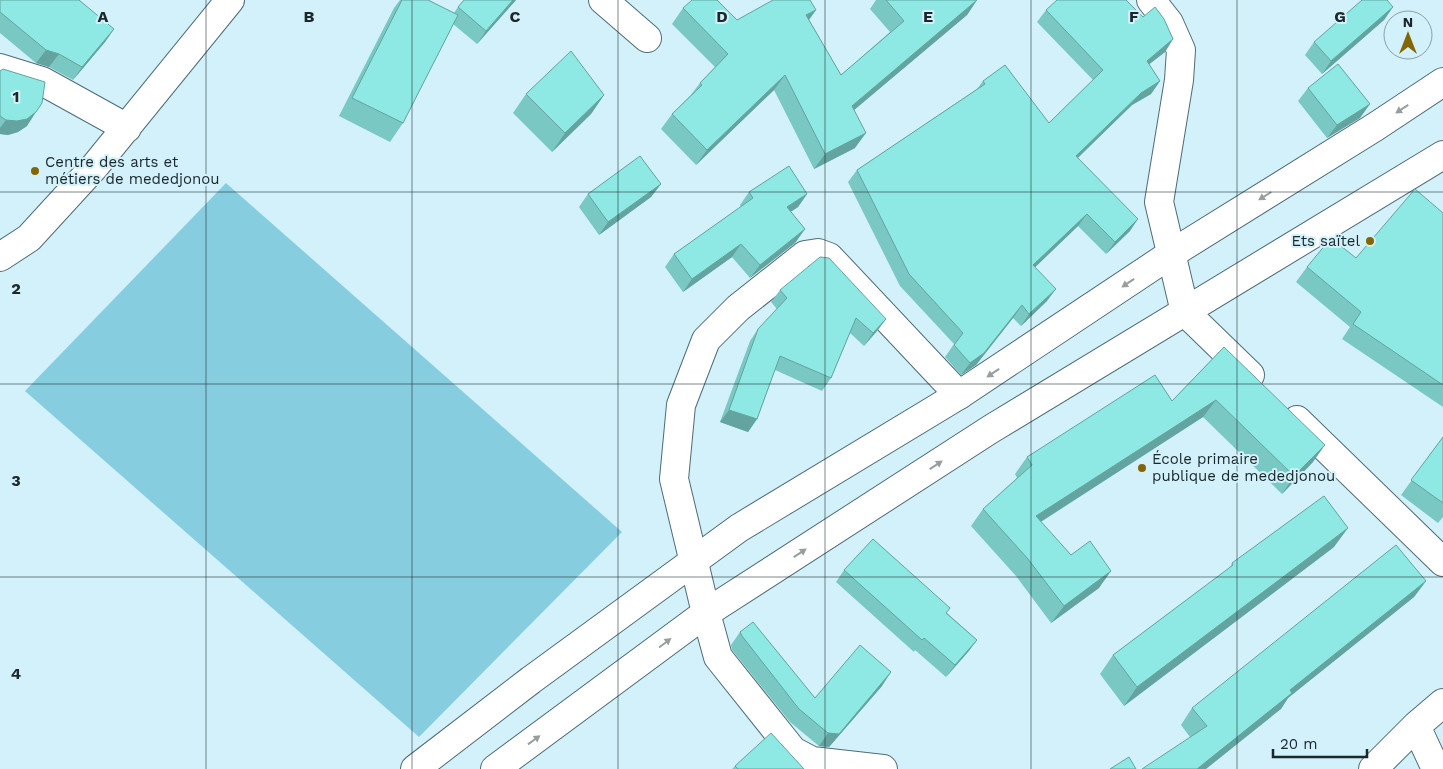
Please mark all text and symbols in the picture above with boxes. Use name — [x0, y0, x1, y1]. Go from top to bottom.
text: A — [98, 7, 109, 26]
text: B — [304, 7, 315, 26]
text: C — [510, 7, 521, 26]
text: D — [716, 7, 728, 26]
text: E — [923, 7, 933, 26]
text: F — [1129, 7, 1139, 26]
text: G — [1334, 7, 1346, 26]
north arrow — [1383, 10, 1433, 60]
text: N — [1403, 14, 1413, 30]
text: 1 — [13, 87, 19, 106]
one-way arrow — [1396, 104, 1409, 114]
place label: Centre des arts et métiers de mededjonou — [45, 153, 220, 188]
marker: Centre des arts et métiers de mededjonou — [29, 165, 41, 177]
one-way arrow — [1258, 191, 1272, 201]
place label: Ets saïtel — [1292, 232, 1360, 250]
marker: Ets saïtel — [1364, 235, 1376, 247]
one-way arrow — [1121, 278, 1135, 288]
text: 2 — [11, 279, 21, 298]
one-way arrow — [986, 368, 999, 378]
place label: École primaire publique de mededjonou — [1152, 450, 1335, 485]
one-way arrow — [930, 460, 943, 469]
marker: École primaire publique de mededjonou — [1136, 462, 1148, 474]
text: 3 — [11, 471, 21, 490]
one-way arrow — [793, 548, 807, 558]
one-way arrow — [658, 638, 671, 649]
text: 4 — [11, 664, 21, 683]
scale bar — [1273, 726, 1367, 758]
one-way arrow — [528, 735, 541, 745]
text: 20 m — [1280, 735, 1318, 753]

